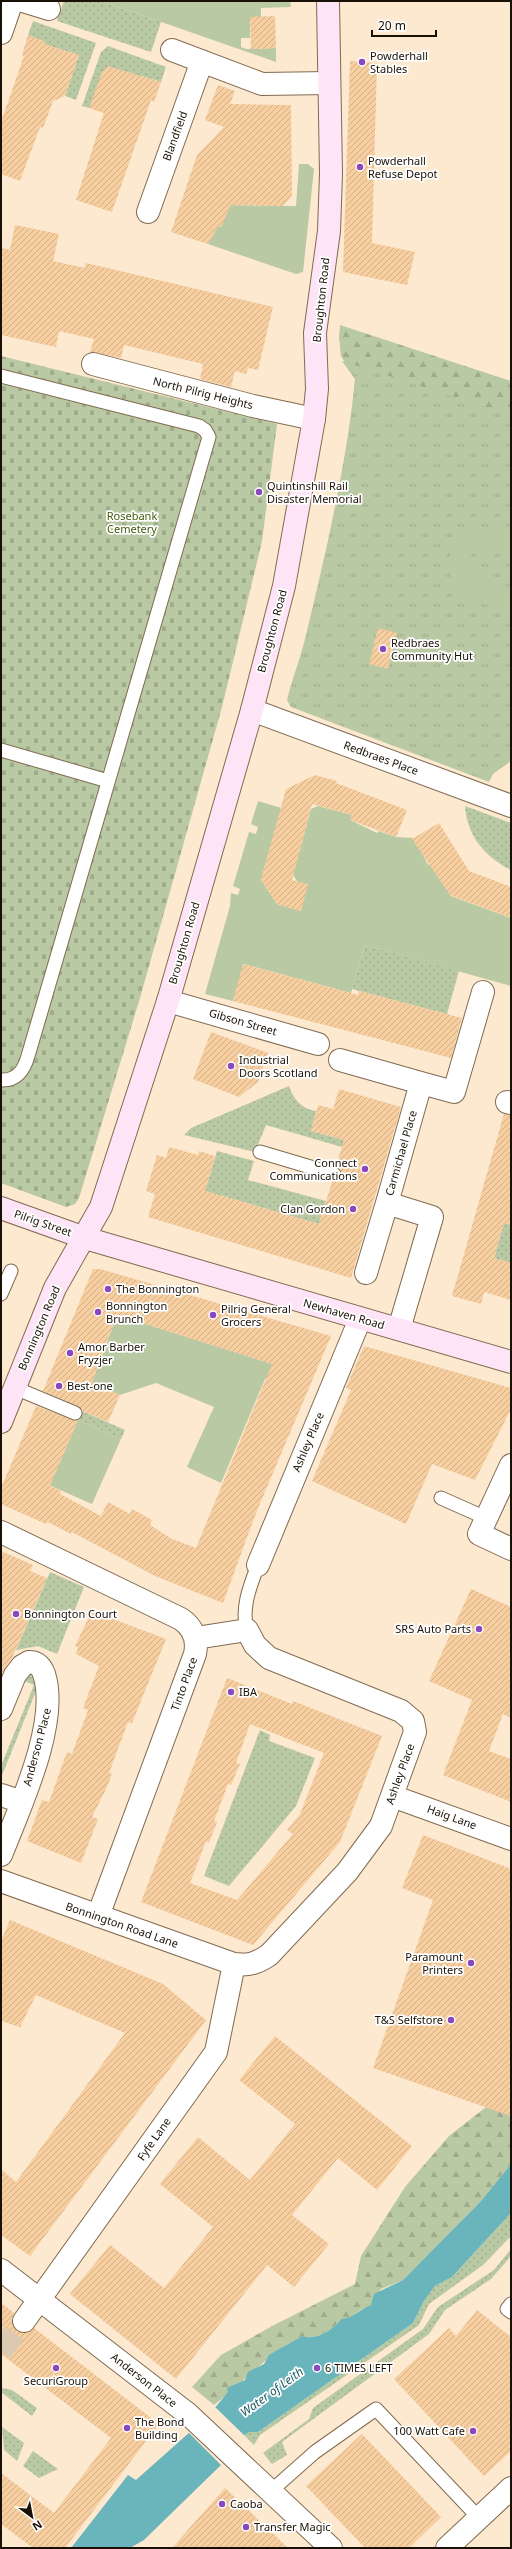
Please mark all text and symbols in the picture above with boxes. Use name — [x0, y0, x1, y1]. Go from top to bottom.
scale bar — [372, 12, 436, 38]
text: 20 m — [378, 17, 406, 34]
place label: Powderhall Stables — [370, 48, 428, 76]
marker: Powderhall Stables — [357, 57, 367, 67]
street label: Blandfield — [159, 109, 190, 163]
place label: Powderhall Refuse Depot — [368, 153, 438, 181]
marker: Powderhall Refuse Depot — [355, 162, 365, 172]
street label: Broughton Road — [309, 257, 332, 343]
street label: North Pilrig Heights — [152, 373, 255, 412]
place label: Quintinshill Rail Disaster Memorial — [267, 478, 362, 506]
marker: Quintinshill Rail Disaster Memorial — [254, 487, 264, 497]
park label: Rosebank Cemetery — [107, 508, 157, 536]
street label: Broughton Road — [253, 588, 290, 674]
place label: Redbraes Community Hut — [391, 635, 473, 663]
marker: Redbraes Community Hut — [378, 644, 388, 654]
street label: Redbraes Place — [342, 737, 421, 778]
street label: Broughton Road — [165, 900, 202, 986]
street label: Gibson Street — [207, 1005, 279, 1038]
place label: Industrial Doors Scotland — [239, 1052, 318, 1080]
marker: Industrial Doors Scotland — [226, 1061, 236, 1071]
street label: Carmichael Place — [381, 1108, 420, 1197]
place label: Connect Communications — [269, 1155, 357, 1183]
marker: Connect Communications — [360, 1164, 370, 1174]
place label: Clan Gordon — [280, 1201, 345, 1216]
marker: Clan Gordon — [348, 1204, 358, 1214]
street label: Pilrig Street — [12, 1206, 74, 1239]
place label: The Bonnington — [116, 1281, 199, 1296]
street label: Bonnington Road — [14, 1283, 63, 1372]
marker: The Bonnington — [103, 1284, 113, 1294]
street label: Newhaven Road — [302, 1295, 387, 1332]
place label: Bonnington Brunch — [106, 1298, 167, 1326]
place label: Pilrig General Grocers — [221, 1301, 291, 1329]
marker: Bonnington Brunch — [93, 1307, 103, 1317]
marker: Pilrig General Grocers — [208, 1310, 218, 1320]
place label: Amor Barber Fryzjer — [78, 1339, 145, 1367]
marker: Amor Barber Fryzjer — [65, 1348, 75, 1358]
place label: Best-one — [67, 1378, 113, 1393]
marker: Best-one — [54, 1381, 64, 1391]
street label: Ashley Place — [288, 1410, 327, 1474]
place label: Bonnington Court — [24, 1606, 117, 1621]
marker: Bonnington Court — [11, 1609, 21, 1619]
place label: SRS Auto Parts — [395, 1621, 471, 1636]
marker: SRS Auto Parts — [474, 1624, 484, 1634]
street label: Tinto Place — [167, 1655, 200, 1713]
place label: IBA — [239, 1684, 258, 1699]
marker: IBA — [226, 1687, 236, 1697]
street label: Anderson Place — [19, 1706, 54, 1787]
street label: Ashley Place — [382, 1741, 417, 1806]
street label: Haig Lane — [425, 1801, 479, 1832]
street label: Bonnington Road Lane — [64, 1898, 181, 1951]
place label: Paramount Printers — [405, 1949, 463, 1977]
marker: Paramount Printers — [466, 1958, 476, 1968]
place label: T&S Selfstore — [375, 2012, 443, 2027]
marker: T&S Selfstore — [446, 2015, 456, 2025]
street label: Fyfe Lane — [133, 2114, 174, 2163]
street label: Anderson Place — [108, 2349, 180, 2410]
place label: 6 TIMES LEFT — [325, 2360, 393, 2375]
marker: SecuriGroup — [51, 2363, 61, 2373]
water label: Water of Leith — [237, 2363, 307, 2420]
marker: 6 TIMES LEFT — [312, 2363, 322, 2373]
place label: SecuriGroup — [24, 2373, 88, 2388]
place label: The Bond Building — [135, 2414, 184, 2442]
marker: The Bond Building — [122, 2423, 132, 2433]
place label: 100 Watt Cafe — [393, 2423, 465, 2438]
marker: 100 Watt Cafe — [468, 2426, 478, 2436]
place label: Caoba — [230, 2496, 263, 2511]
north arrow — [12, 2497, 52, 2537]
marker: Caoba — [217, 2499, 227, 2509]
text: N — [30, 2517, 45, 2535]
place label: Transfer Magic — [254, 2519, 331, 2534]
marker: Transfer Magic — [241, 2522, 251, 2532]

